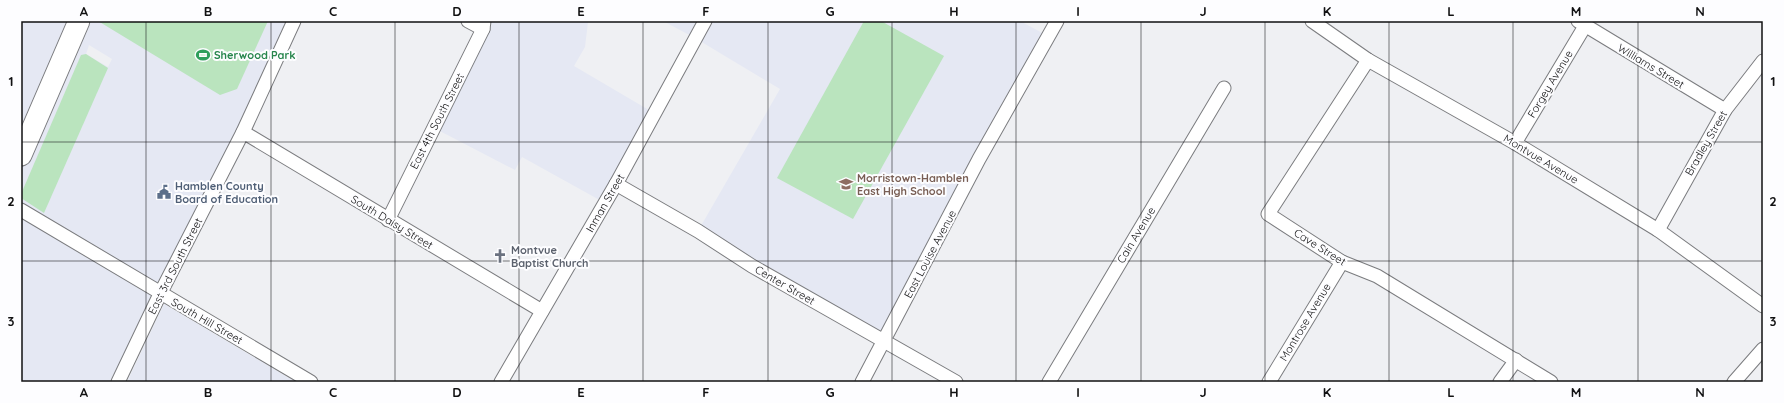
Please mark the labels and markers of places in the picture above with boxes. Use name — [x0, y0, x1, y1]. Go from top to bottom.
sports icon: Sherwood Park — [195, 47, 211, 63]
place label: Sherwood Park — [214, 48, 296, 62]
place label: Morristown-Hamblen East High School — [857, 171, 969, 198]
school or university icon: Morristown-Hamblen East High School — [838, 176, 854, 192]
place label: Hamblen County Board of Education — [175, 179, 278, 206]
public building icon: Hamblen County Board of Education — [156, 184, 172, 200]
place label: Montvue Baptist Church — [511, 243, 589, 270]
church icon: Montvue Baptist Church — [492, 248, 508, 264]

